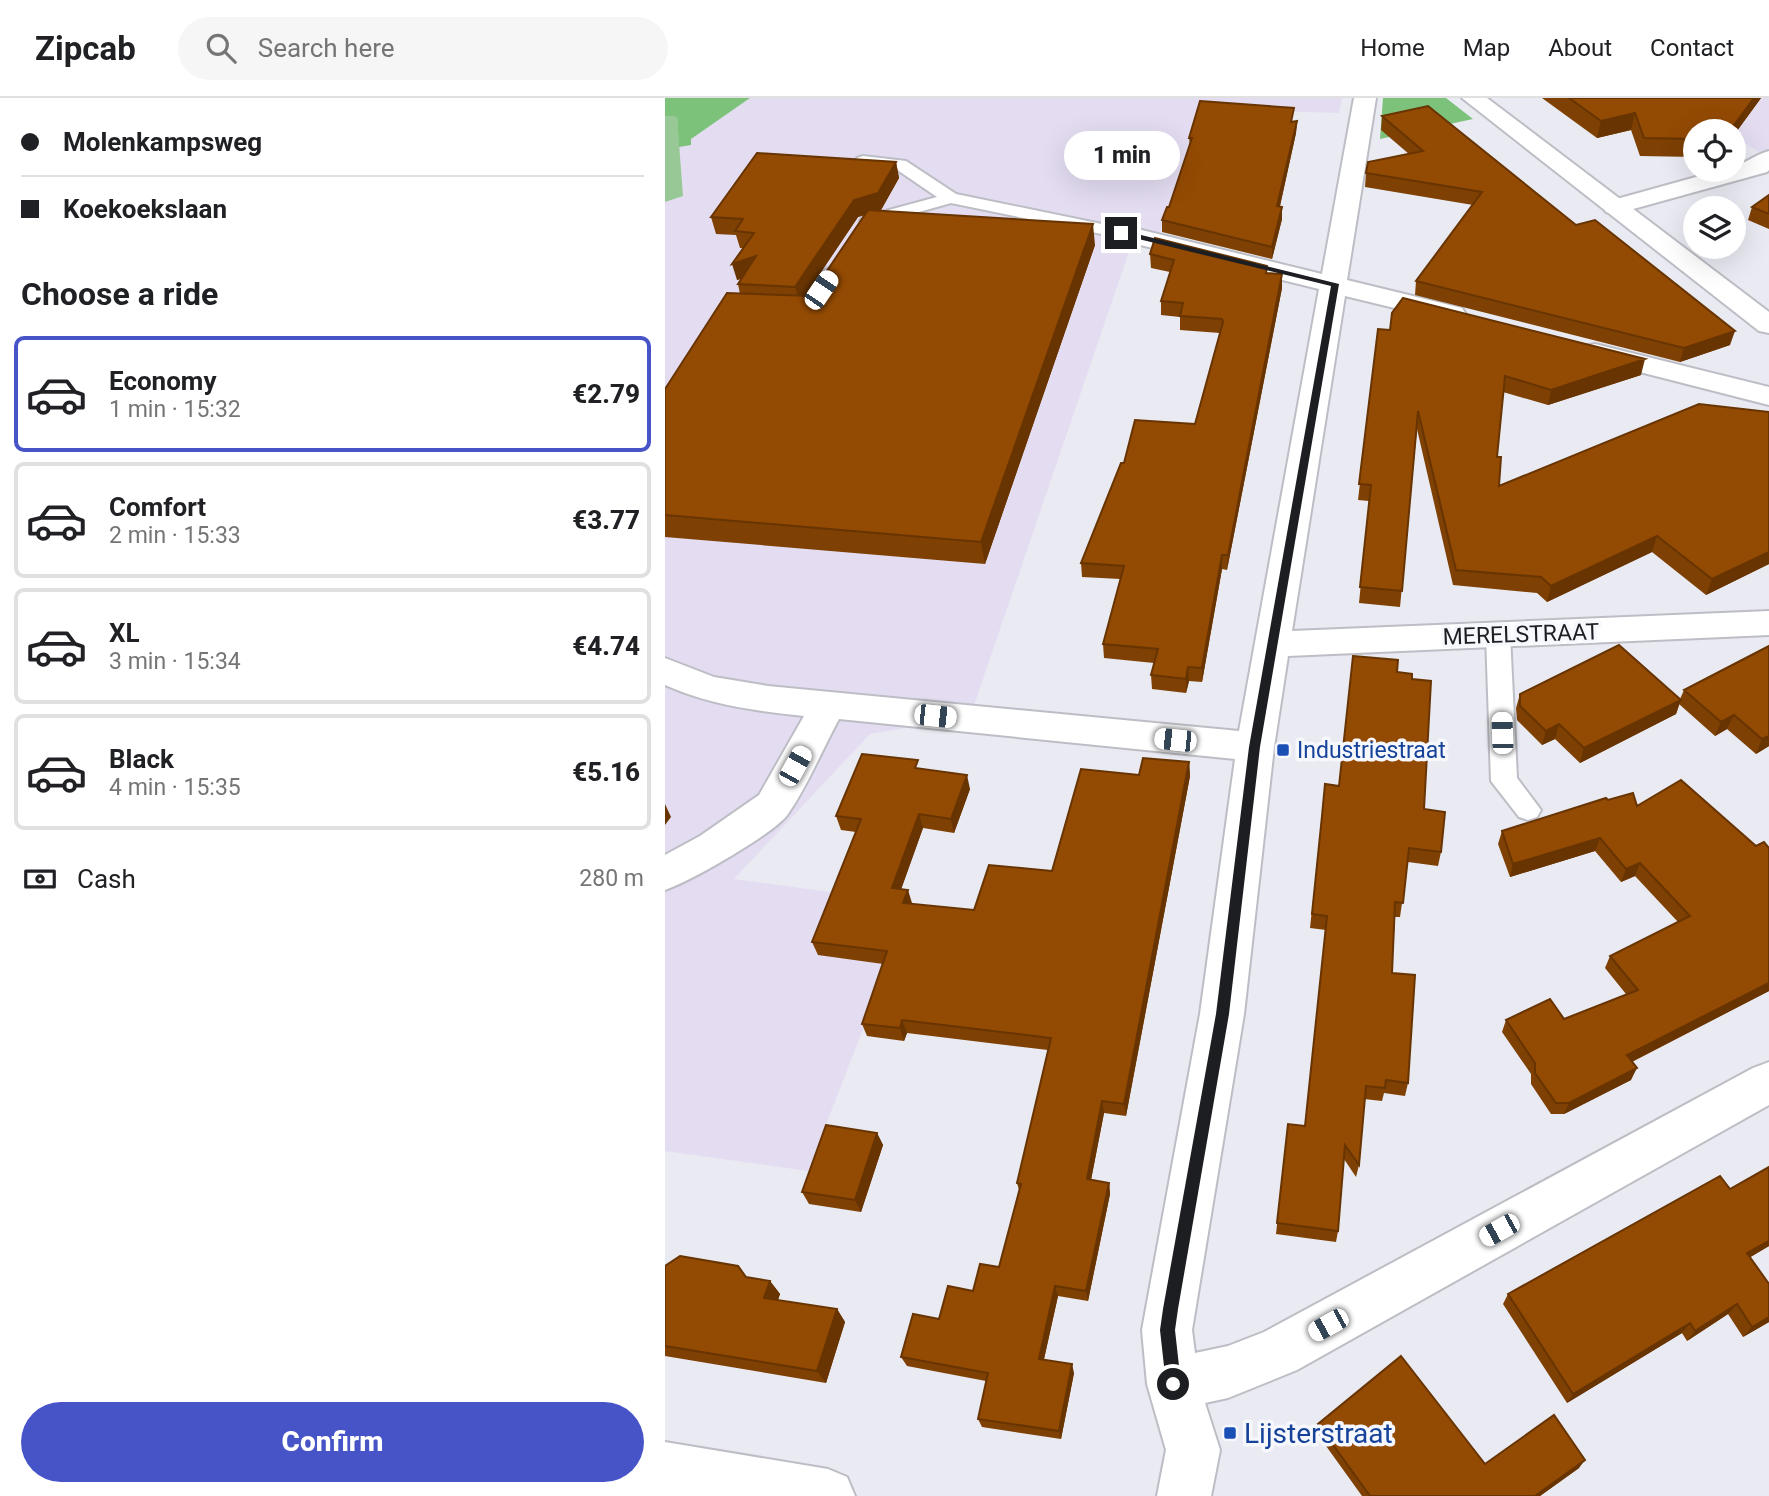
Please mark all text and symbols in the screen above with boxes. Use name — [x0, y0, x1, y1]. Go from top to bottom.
search box — [178, 17, 668, 80]
text: Zipcab — [35, 29, 136, 68]
icon: search — [202, 29, 240, 67]
text: Search here — [258, 33, 395, 63]
text: Home — [1360, 34, 1425, 62]
text: Map — [1463, 34, 1510, 62]
text: About — [1548, 34, 1612, 62]
text: Contact — [1650, 34, 1734, 62]
map controls — [1683, 119, 1746, 259]
button: locate — [1683, 119, 1746, 182]
text: Molenkampsweg — [63, 127, 262, 157]
callout: 1 min — [1063, 131, 1179, 180]
text: 1 min — [1093, 142, 1151, 169]
text: Koekoekslaan — [63, 194, 227, 224]
button: layers — [1683, 196, 1746, 259]
route end — [1105, 217, 1137, 249]
car — [801, 267, 842, 313]
text: Choose a ride — [21, 275, 218, 313]
icon: car — [25, 363, 88, 426]
text: Economy — [109, 366, 216, 396]
text: €2.79 — [572, 379, 640, 409]
text: 1 min · 15:32 — [109, 396, 241, 423]
icon: car — [25, 489, 88, 552]
text: Comfort — [109, 492, 206, 522]
text: €3.77 — [572, 505, 640, 535]
text: 2 min · 15:33 — [109, 522, 241, 549]
icon: car — [25, 615, 88, 678]
text: XL — [109, 618, 140, 648]
street label: MERELSTRAAT — [1442, 618, 1600, 651]
text: €4.74 — [572, 631, 640, 661]
text: 3 min · 15:34 — [109, 648, 241, 675]
car — [914, 703, 957, 729]
car — [1491, 712, 1514, 754]
car — [1154, 727, 1197, 753]
place label: Industriestraat — [1297, 737, 1446, 764]
icon: car — [25, 741, 88, 804]
marker: Industriestraat — [1275, 742, 1291, 758]
car — [776, 743, 815, 789]
text: Black — [109, 744, 174, 774]
text: €5.16 — [572, 757, 640, 787]
text: 4 min · 15:35 — [109, 774, 241, 801]
icon: cash — [21, 860, 59, 898]
text: Cash — [77, 864, 136, 894]
text: 280 m — [579, 865, 644, 892]
car — [1476, 1211, 1523, 1249]
car — [1305, 1306, 1352, 1344]
route start — [1157, 1368, 1189, 1400]
button: Confirm — [21, 1402, 644, 1482]
place label: Lijsterstraat — [1244, 1417, 1393, 1450]
marker: Lijsterstraat — [1222, 1425, 1238, 1441]

